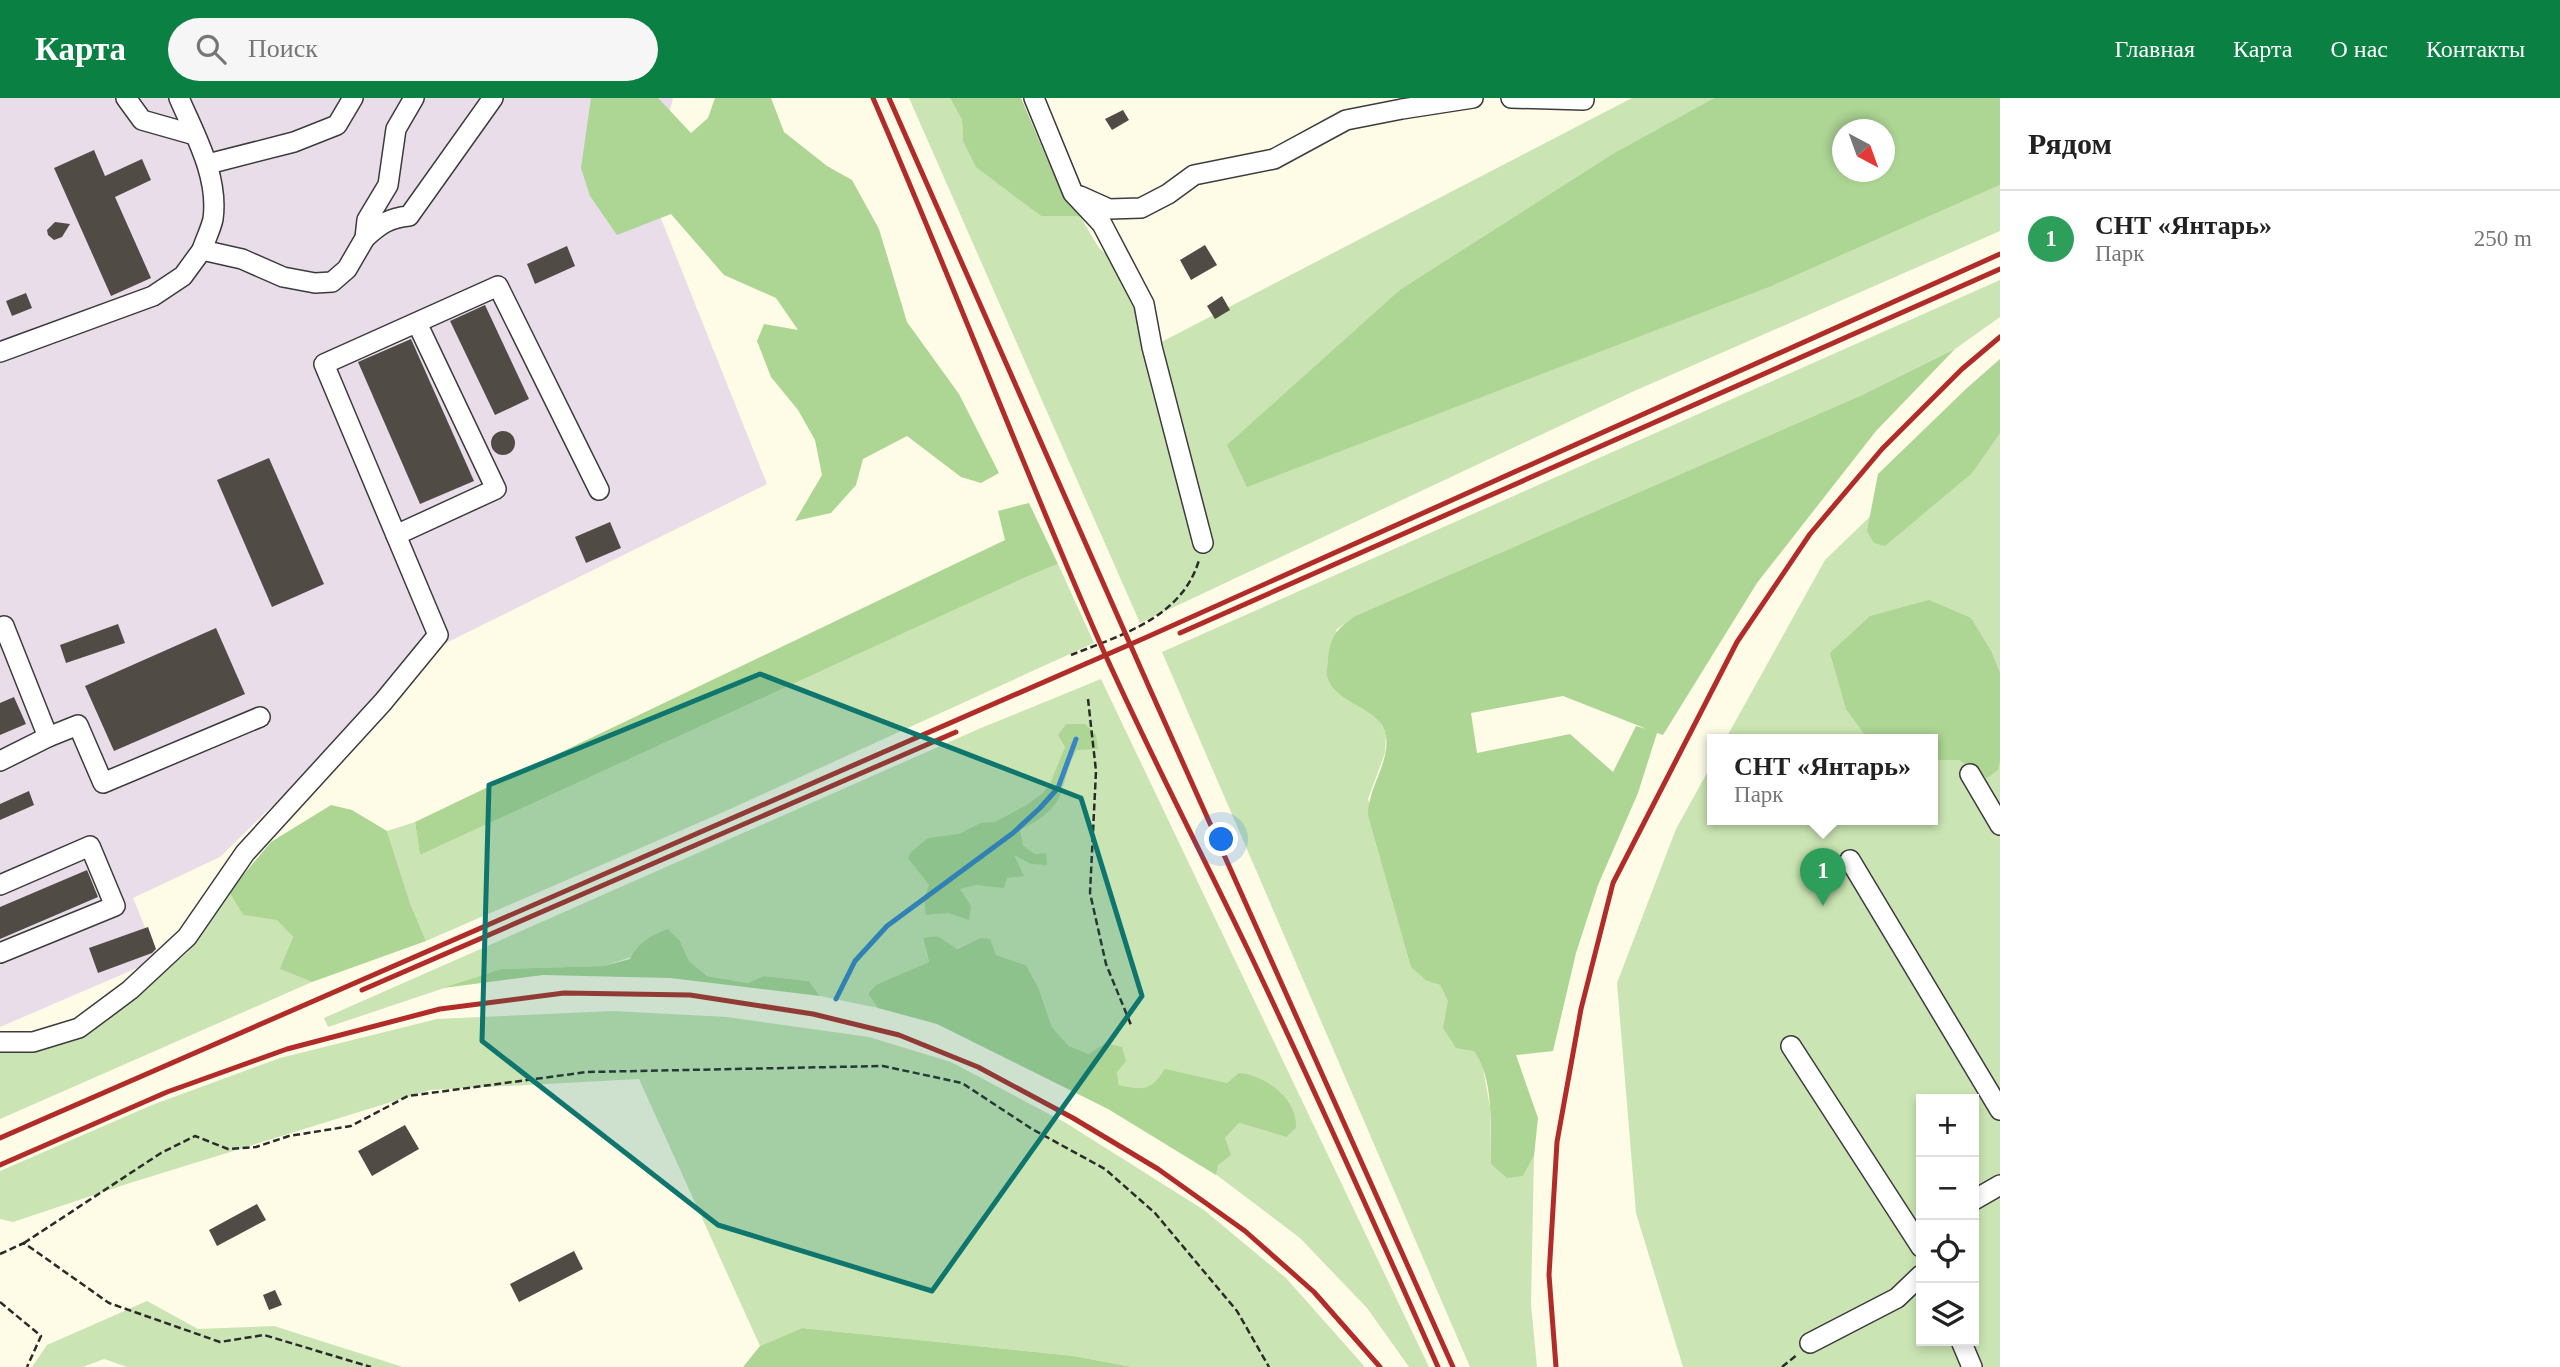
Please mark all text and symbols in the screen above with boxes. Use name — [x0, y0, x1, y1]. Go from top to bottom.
search box — [168, 18, 658, 81]
icon: search — [192, 30, 230, 68]
text: Карта — [35, 31, 126, 67]
text: Поиск — [248, 34, 318, 63]
text: Главная — [2114, 36, 2195, 62]
text: Карта — [2233, 36, 2292, 62]
text: О нас — [2330, 36, 2388, 62]
text: Контакты — [2426, 36, 2525, 62]
north arrow — [1832, 119, 1895, 182]
text: Рядом — [2028, 127, 2112, 160]
text: СНТ «Янтарь» — [2095, 211, 2272, 240]
text: 1 — [2045, 226, 2057, 251]
text: 250 m — [2474, 226, 2532, 251]
text: Парк — [2095, 241, 2145, 266]
popup — [1707, 734, 1938, 825]
text: СНТ «Янтарь» — [1734, 752, 1911, 781]
text: Парк — [1734, 782, 1784, 807]
your location — [1204, 822, 1238, 856]
pin: 1 — [1800, 848, 1846, 906]
map controls — [1916, 1094, 1979, 1346]
button: + — [1916, 1094, 1979, 1157]
button: − — [1916, 1157, 1979, 1220]
button: locate — [1916, 1220, 1979, 1283]
button: layers — [1916, 1283, 1979, 1346]

